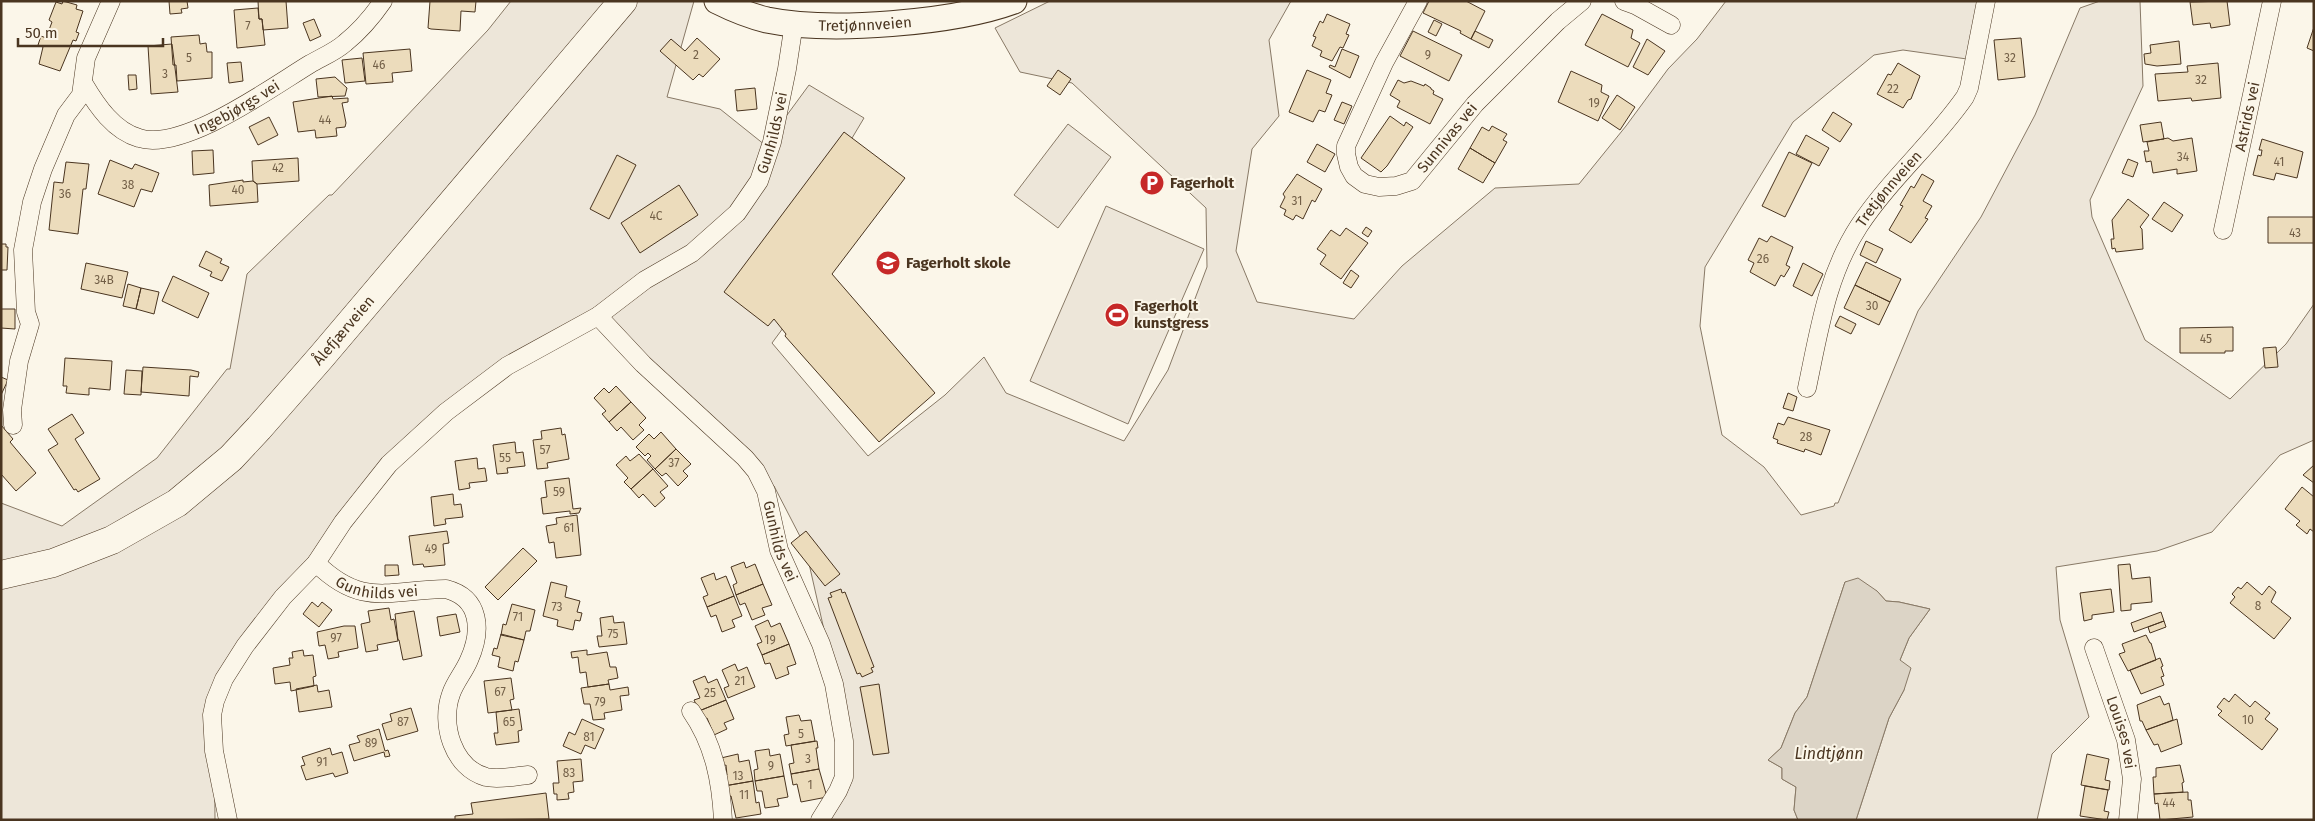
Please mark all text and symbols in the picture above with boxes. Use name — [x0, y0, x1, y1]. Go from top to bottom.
street label: Tretjønnveien — [818, 13, 913, 35]
scale bar — [18, 15, 162, 47]
house number: 7 — [245, 19, 251, 33]
text: 50 m — [25, 24, 58, 42]
house number: 2 — [693, 48, 699, 62]
house number: 9 — [1425, 48, 1431, 62]
house number: 5 — [186, 51, 192, 65]
house number: 32 — [2004, 51, 2016, 65]
house number: 46 — [373, 58, 385, 72]
house number: 3 — [162, 67, 168, 81]
house number: 32 — [2195, 73, 2207, 87]
street label: Ingebjørgs vei — [192, 77, 283, 138]
street label: Astrids vei — [2231, 80, 2263, 153]
house number: 22 — [1887, 82, 1899, 96]
street label: Gunhilds vei — [753, 90, 791, 176]
house number: 19 — [1588, 96, 1600, 110]
street label: Sunnivas vei — [1413, 99, 1481, 176]
house number: 44 — [319, 113, 332, 127]
street label: Tretjønnveien — [1852, 147, 1926, 230]
house number: 34 — [2177, 150, 2190, 164]
house number: 41 — [2274, 155, 2284, 169]
house number: 42 — [272, 161, 284, 175]
parking icon: Fagerholt — [1139, 170, 1165, 196]
place label: Fagerholt — [1170, 174, 1235, 192]
house number: 38 — [122, 178, 135, 192]
house number: 40 — [231, 183, 245, 197]
house number: 36 — [59, 187, 71, 201]
house number: 31 — [1292, 194, 1302, 208]
house number: 4C — [649, 209, 663, 223]
house number: 43 — [2289, 226, 2301, 240]
school or university icon: Fagerholt skole — [875, 250, 901, 276]
house number: 26 — [1757, 252, 1769, 266]
place label: Fagerholt skole — [906, 254, 1011, 272]
house number: 34B — [94, 273, 114, 287]
street label: Ålefjærveien — [309, 292, 378, 369]
place label: Fagerholt kunstgress — [1134, 297, 1209, 332]
house number: 30 — [1866, 299, 1879, 313]
sports icon: Fagerholt kunstgress — [1104, 302, 1130, 328]
house number: 45 — [2200, 332, 2212, 346]
house number: 28 — [1800, 430, 1813, 444]
house number: 57 — [539, 443, 551, 457]
house number: 55 — [499, 451, 511, 465]
house number: 37 — [668, 456, 680, 470]
house number: 59 — [553, 485, 565, 499]
street label: Gunhilds vei — [759, 499, 801, 584]
house number: 61 — [563, 521, 575, 535]
house number: 49 — [425, 542, 437, 556]
street label: Gunhilds vei — [332, 572, 419, 602]
house number: 8 — [2255, 599, 2262, 613]
house number: 73 — [551, 600, 563, 614]
house number: 71 — [513, 610, 523, 624]
house number: 75 — [607, 627, 619, 641]
house number: 97 — [330, 631, 342, 645]
house number: 19 — [764, 633, 776, 647]
house number: 21 — [735, 674, 745, 688]
house number: 67 — [494, 685, 506, 699]
house number: 25 — [704, 686, 716, 700]
street label: Louises vei — [2102, 694, 2139, 770]
house number: 79 — [594, 695, 606, 709]
house number: 10 — [2242, 713, 2254, 727]
house number: 87 — [397, 715, 409, 729]
house number: 65 — [503, 715, 515, 729]
house number: 5 — [798, 727, 804, 741]
house number: 81 — [583, 730, 595, 744]
house number: 89 — [365, 736, 377, 750]
water label: Lindtjønn — [1795, 744, 1863, 763]
house number: 3 — [805, 752, 811, 766]
house number: 91 — [316, 755, 328, 769]
house number: 9 — [768, 759, 774, 773]
house number: 83 — [563, 766, 575, 780]
house number: 13 — [732, 769, 744, 783]
house number: 1 — [807, 778, 813, 792]
house number: 11 — [739, 788, 749, 802]
house number: 44 — [2163, 796, 2176, 810]

